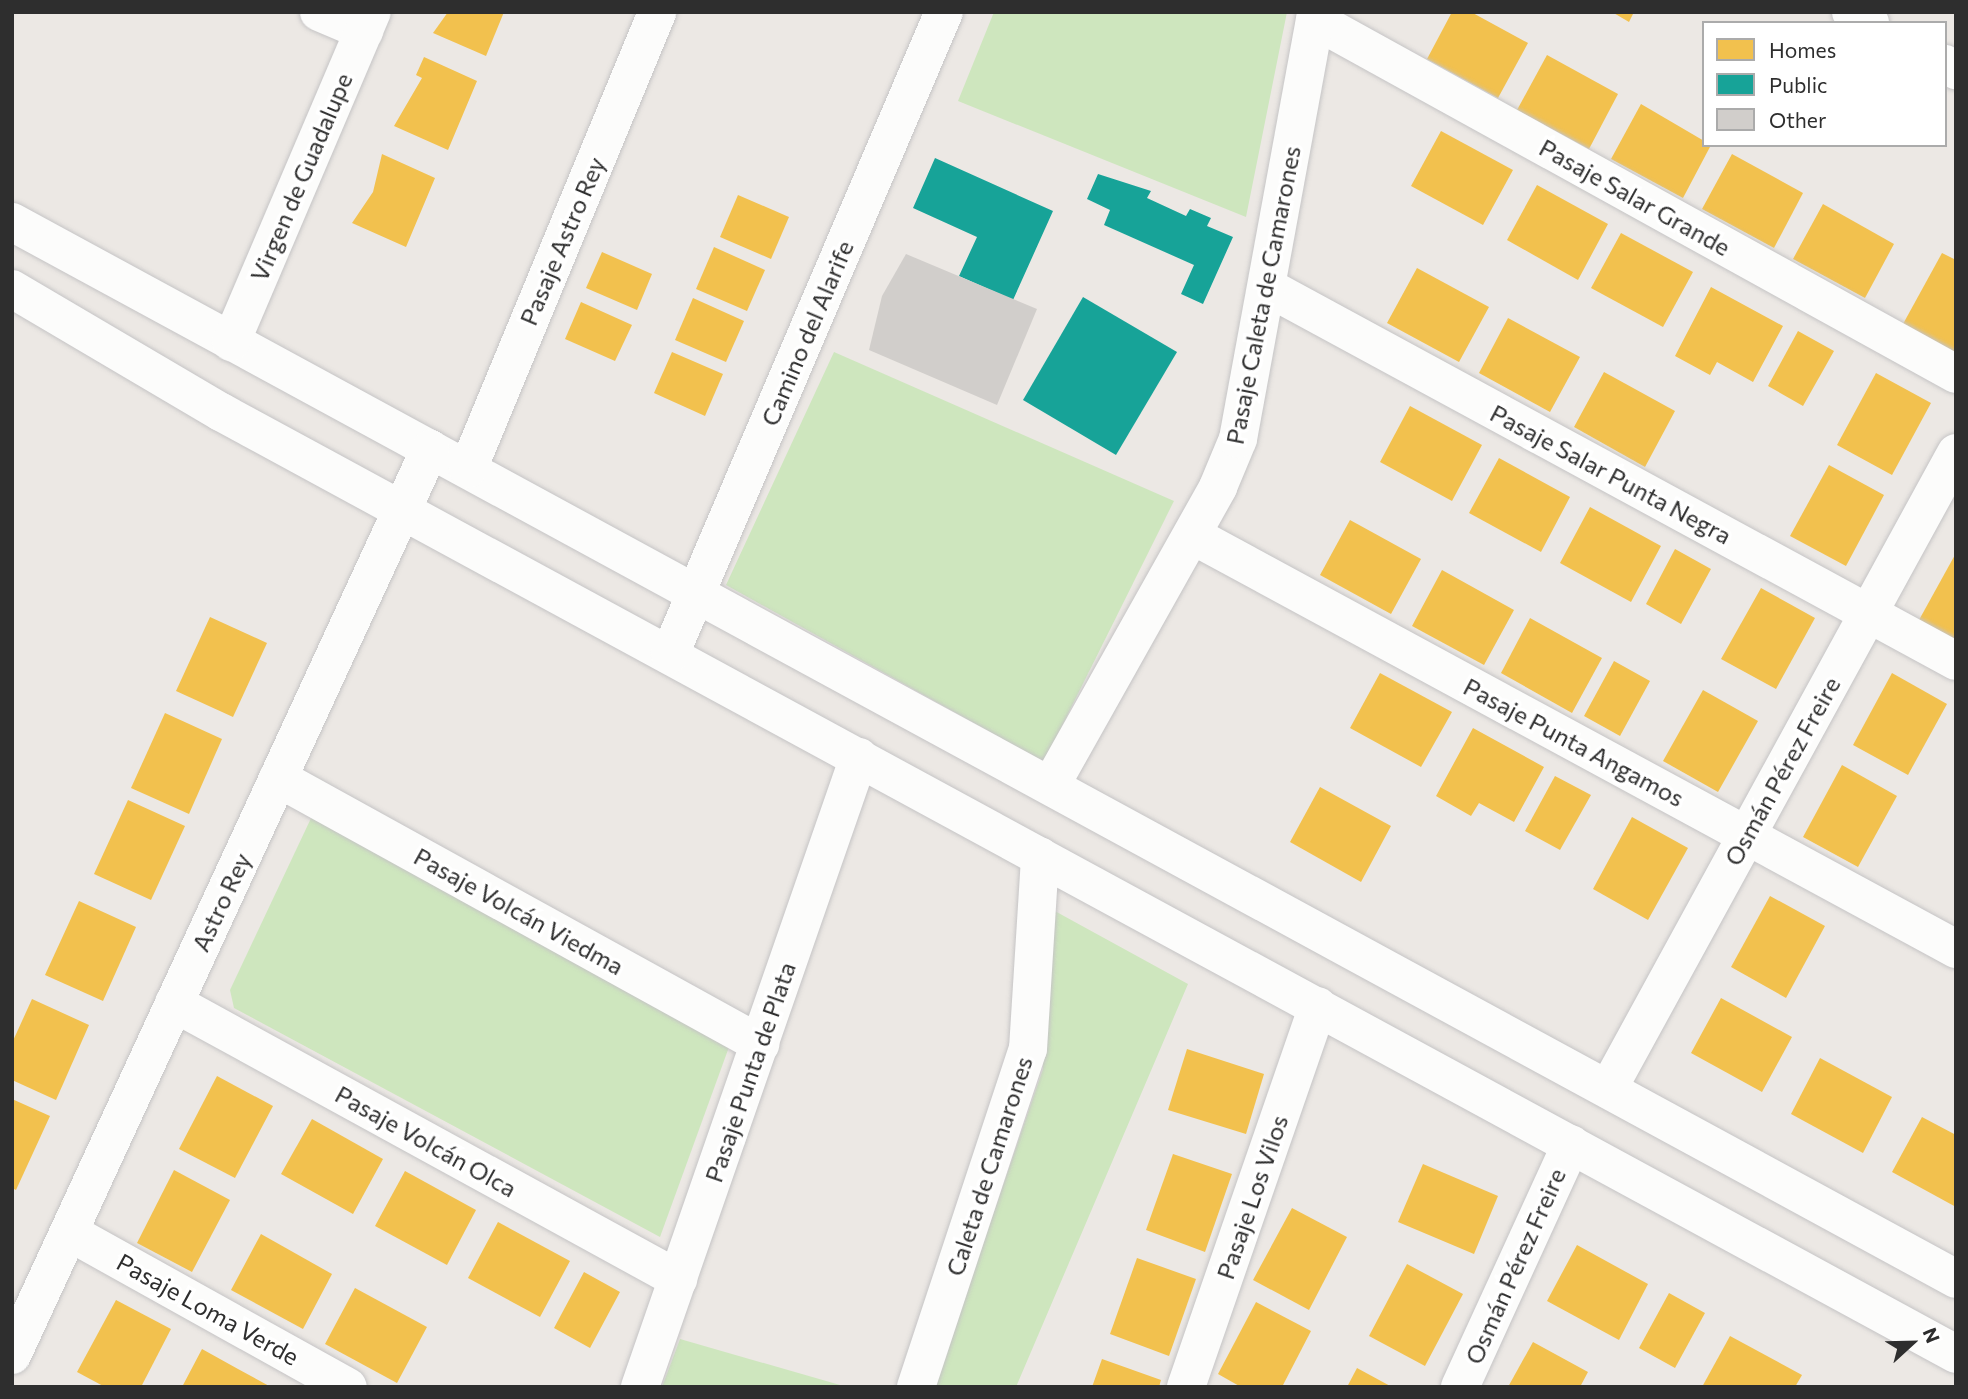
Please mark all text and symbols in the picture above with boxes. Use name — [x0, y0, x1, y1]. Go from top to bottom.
legend — [1702, 21, 1947, 147]
text: Homes — [1769, 37, 1836, 62]
street label: Virgen de Guadalupe — [244, 69, 358, 285]
text: Public — [1769, 72, 1827, 97]
text: Other — [1769, 107, 1826, 132]
street label: Pasaje Salar Grande — [1535, 133, 1735, 261]
street label: Pasaje Caleta de Camarones — [1220, 143, 1306, 447]
street label: Pasaje Astro Rey — [514, 153, 610, 329]
street label: Camino del Alarife — [755, 236, 859, 430]
street label: Pasaje Salar Punta Negra — [1486, 398, 1736, 550]
street label: Pasaje Punta Angamos — [1459, 672, 1689, 812]
street label: Osmán Pérez Freire — [1718, 672, 1846, 870]
street label: Pasaje Volcán Viedma — [409, 841, 629, 981]
street label: Astro Rey — [186, 848, 256, 956]
street label: Pasaje Punta de Plata — [699, 958, 801, 1186]
street label: Caleta de Camarones — [940, 1053, 1038, 1279]
street label: Pasaje Volcán Olca — [330, 1079, 522, 1203]
street label: Pasaje Los Vilos — [1210, 1111, 1294, 1283]
street label: Osmán Pérez Freire — [1459, 1164, 1571, 1368]
street label: Pasaje Loma Verde — [112, 1247, 304, 1371]
north arrow — [1877, 1308, 1947, 1378]
text: N — [1919, 1324, 1945, 1346]

